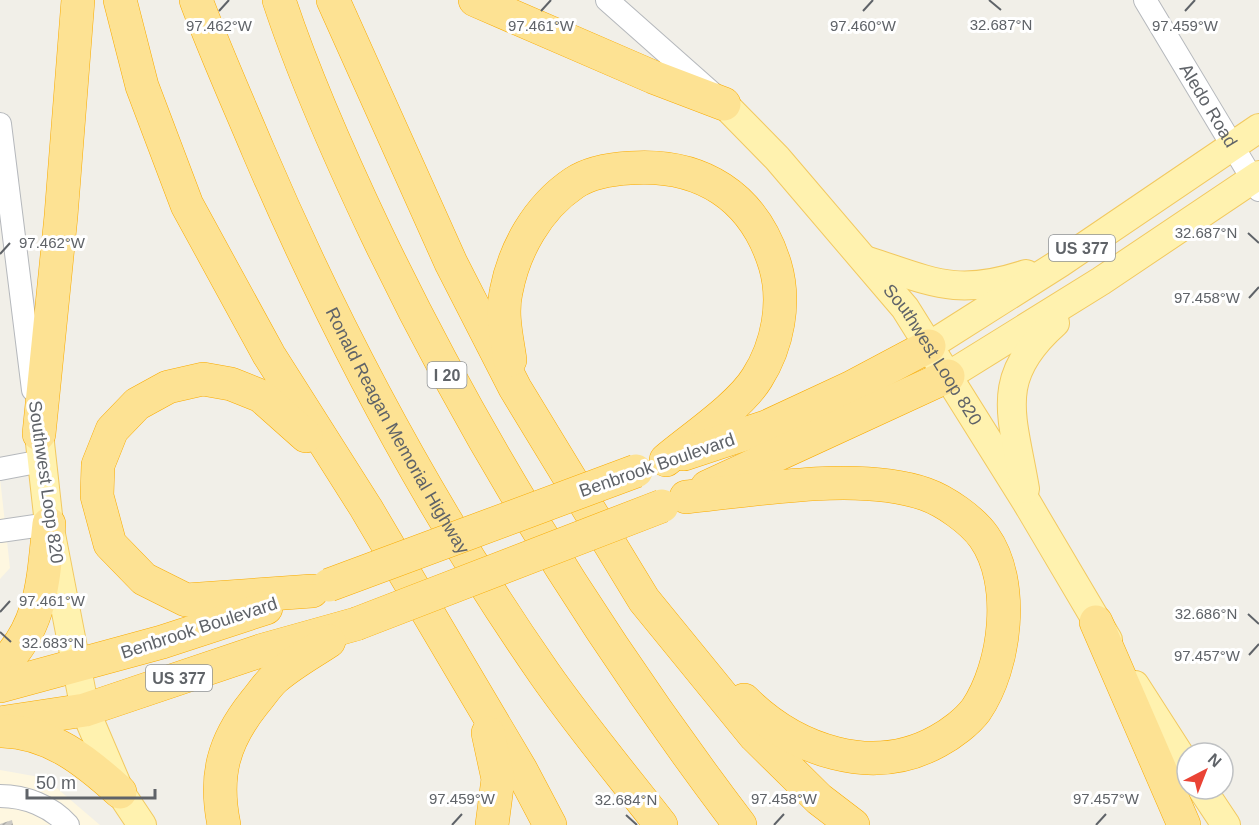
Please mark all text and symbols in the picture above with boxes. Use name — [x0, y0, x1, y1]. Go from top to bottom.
text: 32.687°N — [970, 16, 1032, 33]
text: 97.462°W — [186, 17, 253, 34]
text: 97.461°W — [508, 17, 575, 34]
text: 97.460°W — [830, 17, 897, 34]
text: 97.459°W — [1152, 17, 1219, 34]
street label: Aledo Road — [1175, 60, 1241, 151]
text: 32.687°N — [1175, 224, 1237, 241]
text: 97.462°W — [19, 234, 86, 251]
road number: US 377 — [1049, 235, 1115, 261]
street label: Southwest Loop 820 — [879, 280, 986, 429]
text: 97.458°W — [1174, 289, 1241, 306]
street label: Ronald Reagan Memorial Highway — [322, 304, 473, 558]
road number: I 20 — [428, 362, 466, 388]
street label: Southwest Loop 820 — [25, 399, 67, 565]
street label: Benbrook Boulevard — [577, 429, 737, 501]
text: 97.461°W — [19, 592, 86, 609]
street label: Benbrook Boulevard — [118, 593, 280, 663]
text: 32.686°N — [1175, 605, 1237, 622]
text: 32.683°N — [22, 634, 84, 651]
text: 97.457°W — [1174, 647, 1241, 664]
road number: US 377 — [146, 665, 212, 691]
north arrow — [1175, 741, 1235, 801]
text: N — [1205, 750, 1225, 770]
scale bar — [27, 762, 154, 800]
text: 50 m — [36, 773, 76, 793]
text: 97.459°W — [429, 790, 496, 807]
text: 97.458°W — [751, 790, 818, 807]
text: 97.457°W — [1073, 790, 1140, 807]
text: 32.684°N — [595, 791, 657, 808]

